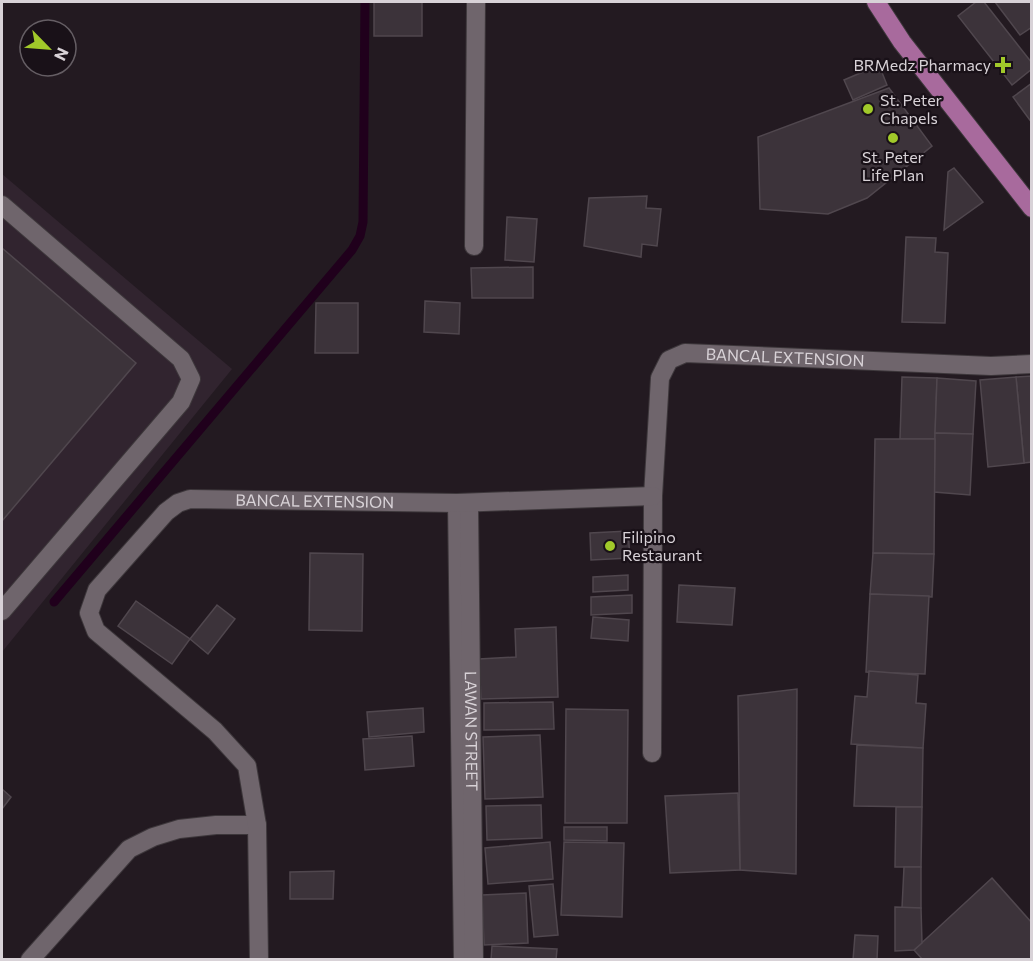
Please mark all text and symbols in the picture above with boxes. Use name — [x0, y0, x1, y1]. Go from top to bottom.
north arrow — [18, 18, 78, 78]
text: N — [51, 45, 73, 64]
place label: BRMedz Pharmacy — [853, 55, 991, 74]
marker: BRMedz Pharmacy — [996, 58, 1010, 72]
place label: St. Peter Chapels — [880, 90, 943, 127]
marker: St. Peter Chapels — [861, 102, 875, 116]
marker: St. Peter Life Plan — [886, 131, 900, 145]
place label: St. Peter Life Plan — [862, 147, 925, 184]
street label: BANCAL EXTENSION — [705, 344, 865, 370]
street label: BANCAL EXTENSION — [235, 490, 394, 511]
place label: Filipino Restaurant — [622, 527, 703, 564]
marker: Filipino Restaurant — [603, 539, 617, 553]
street label: LAWAN STREET — [462, 671, 482, 791]

